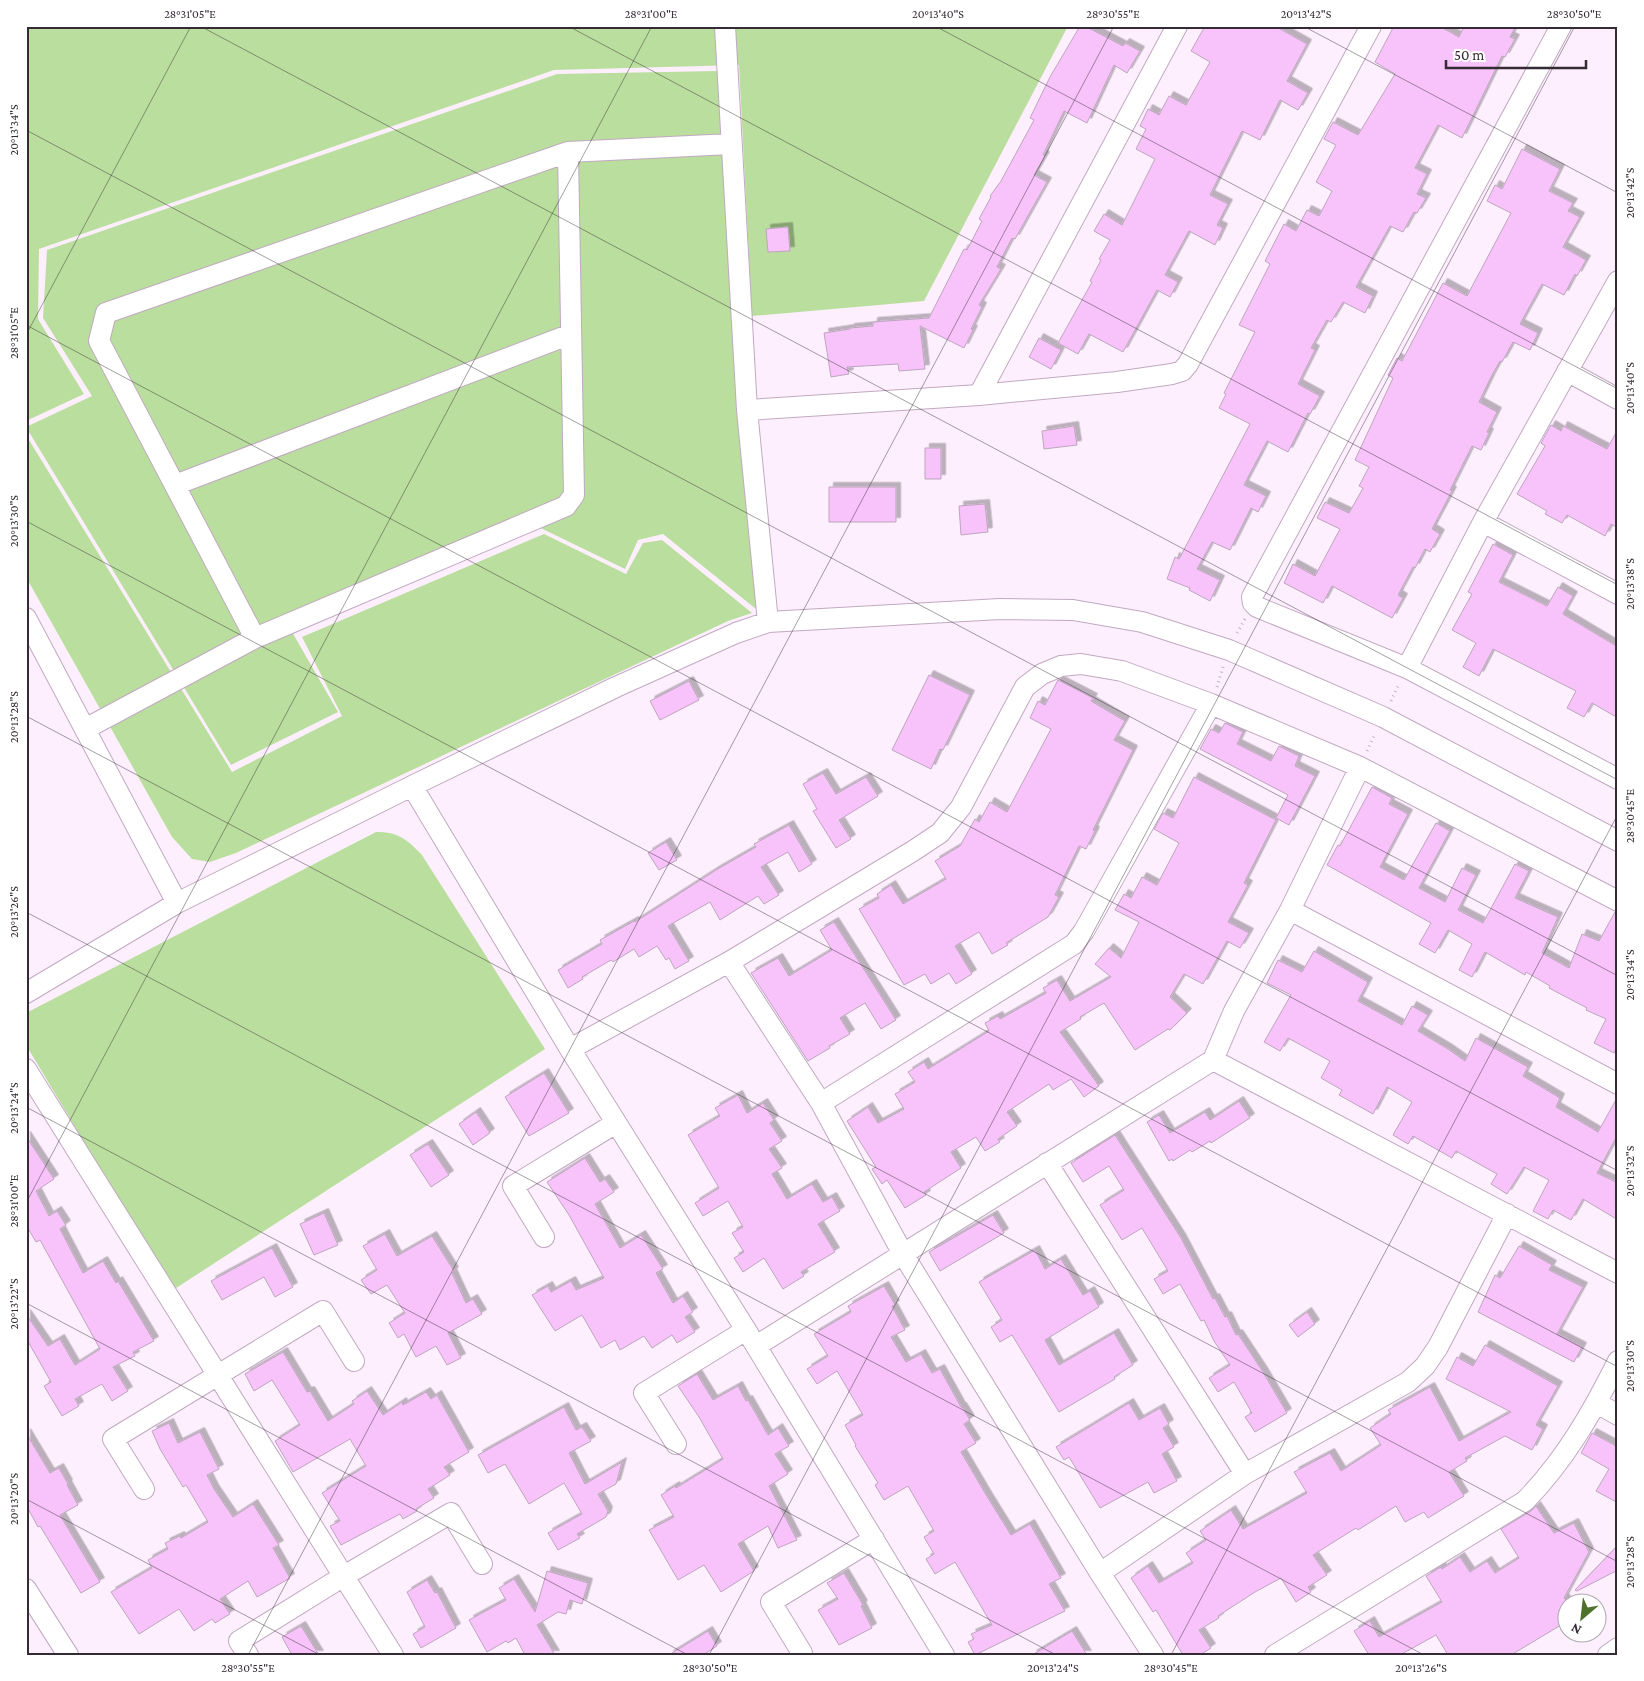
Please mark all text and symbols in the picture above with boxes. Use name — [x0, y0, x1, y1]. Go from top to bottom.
text: 28°31'05"E — [164, 7, 216, 21]
text: 28°31'00"E — [625, 7, 678, 21]
text: 20°13'40"S — [912, 7, 964, 21]
text: 28°30'55"E — [1086, 7, 1140, 21]
text: 20°13'42"S — [1281, 7, 1332, 21]
text: 28°30'50"E — [1547, 7, 1602, 21]
scale bar — [1446, 38, 1586, 70]
text: 50 m — [1454, 47, 1484, 63]
text: 20°13'34"S — [7, 104, 21, 156]
text: 20°13'42"S — [1623, 167, 1637, 218]
text: 28°31'05"E — [7, 307, 21, 359]
text: 20°13'40"S — [1623, 362, 1637, 414]
text: 20°13'30"S — [7, 495, 21, 547]
text: 20°13'38"S — [1623, 558, 1637, 610]
text: 20°13'28"S — [7, 691, 21, 743]
text: 28°30'45"E — [1623, 789, 1637, 843]
text: 20°13'26"S — [7, 886, 21, 938]
text: 20°13'34"S — [1623, 949, 1637, 1001]
text: 20°13'24"S — [7, 1082, 21, 1134]
text: 20°13'32"S — [1623, 1145, 1637, 1196]
text: 28°31'00"E — [7, 1174, 21, 1227]
text: 20°13'22"S — [7, 1278, 21, 1330]
text: 20°13'30"S — [1623, 1340, 1637, 1392]
text: 20°13'20"S — [7, 1473, 21, 1525]
text: 20°13'28"S — [1623, 1536, 1637, 1588]
north arrow — [1556, 1594, 1606, 1644]
text: N — [1568, 1620, 1584, 1639]
text: 28°30'55"E — [221, 1661, 275, 1675]
text: 28°30'50"E — [683, 1661, 738, 1675]
text: 20°13'24"S — [1027, 1661, 1079, 1675]
text: 28°30'45"E — [1144, 1661, 1198, 1675]
text: 20°13'26"S — [1395, 1661, 1447, 1675]

